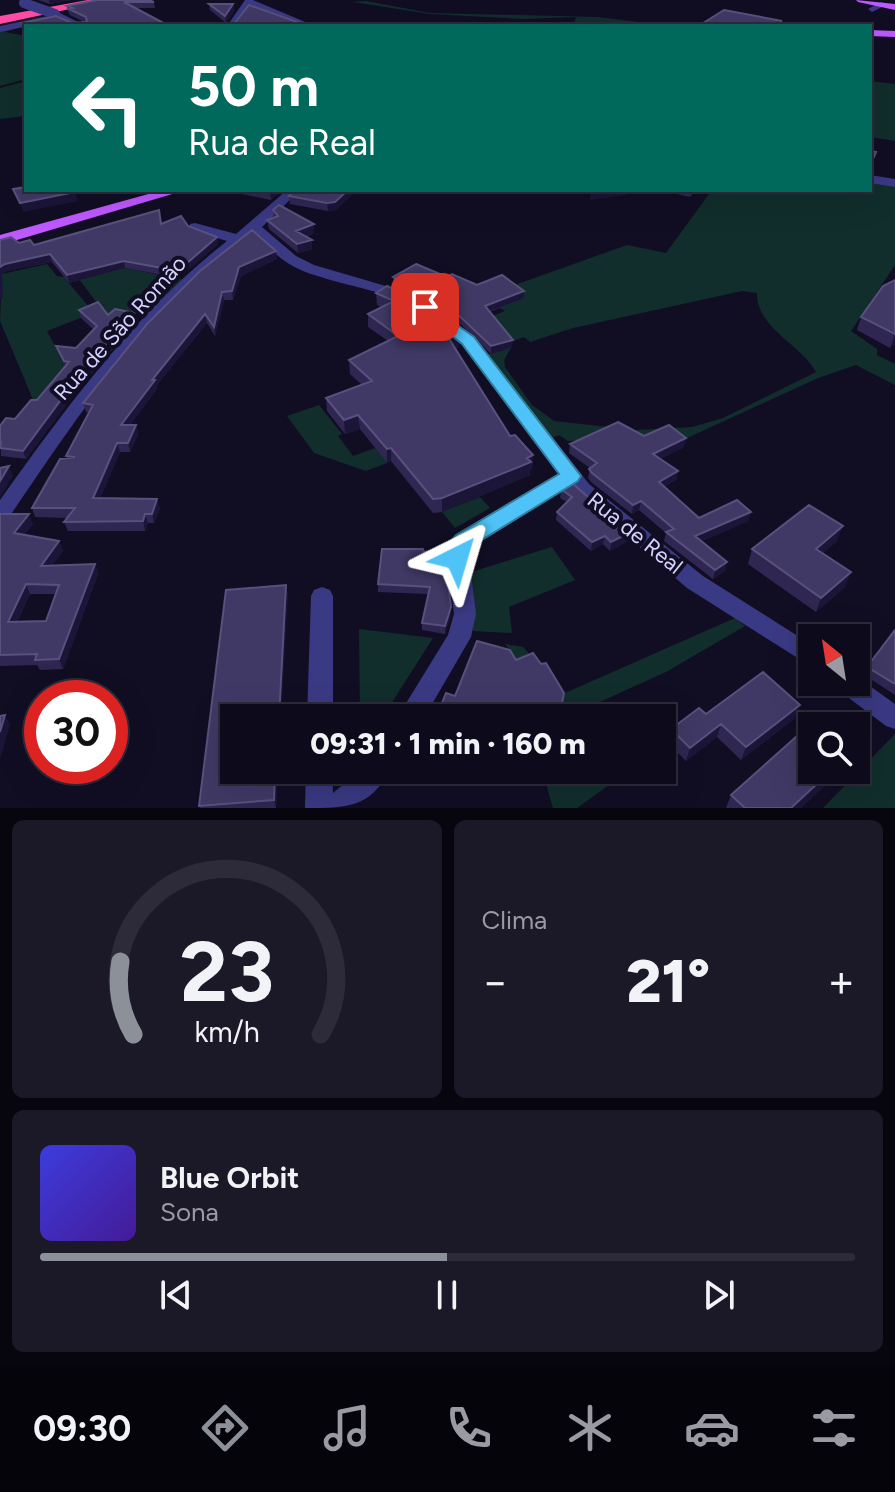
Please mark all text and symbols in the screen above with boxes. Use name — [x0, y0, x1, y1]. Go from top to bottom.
text: 50 m — [188, 53, 319, 120]
icon: left — [56, 56, 160, 160]
text: Rua de Real — [188, 121, 376, 164]
street label: Rua de São Romão — [48, 250, 192, 406]
pin — [391, 273, 459, 341]
icon: arrive — [403, 285, 447, 329]
street label: Rua de Real — [582, 486, 688, 580]
position arrow — [415, 516, 499, 600]
north arrow — [798, 624, 870, 696]
map controls — [798, 624, 870, 784]
speed limit sign: 30 — [24, 680, 128, 784]
button: search — [798, 712, 870, 784]
text: 09:31 · 1 min · 160 m — [310, 725, 586, 762]
text: Clima — [482, 904, 547, 936]
text: 23 — [180, 922, 274, 1022]
text: 21° — [626, 945, 710, 1017]
text: − — [482, 955, 509, 1008]
text: + — [828, 955, 855, 1008]
text: km/h — [194, 1015, 259, 1049]
text: Blue Orbit — [160, 1159, 299, 1196]
text: Sona — [160, 1196, 219, 1228]
icon: previous — [154, 1273, 198, 1317]
icon: pause — [425, 1273, 469, 1317]
icon: next — [697, 1273, 741, 1317]
icon: directions — [197, 1400, 253, 1456]
icon: music — [319, 1400, 375, 1456]
icon: phone — [441, 1400, 497, 1456]
icon: climate — [562, 1400, 618, 1456]
icon: car — [684, 1400, 740, 1456]
icon: filters — [806, 1400, 862, 1456]
text: 09:30 — [33, 1407, 131, 1450]

